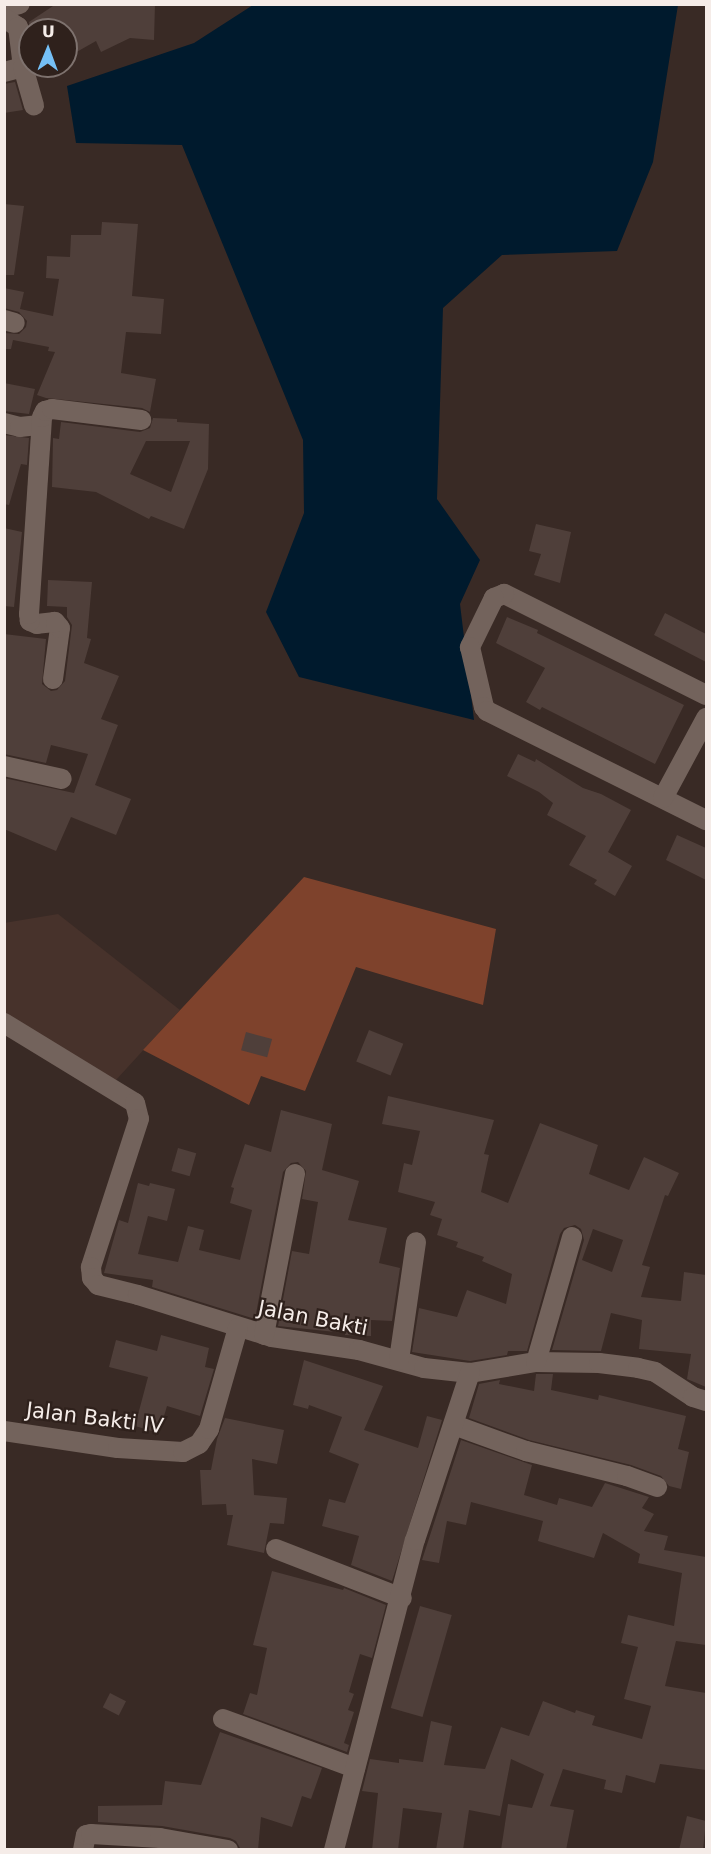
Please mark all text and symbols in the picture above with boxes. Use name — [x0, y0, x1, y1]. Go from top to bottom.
north arrow — [18, 18, 78, 78]
text: U — [42, 22, 55, 41]
street label: Jalan Bakti — [256, 1295, 370, 1341]
street label: Jalan Bakti IV — [25, 1397, 165, 1439]

